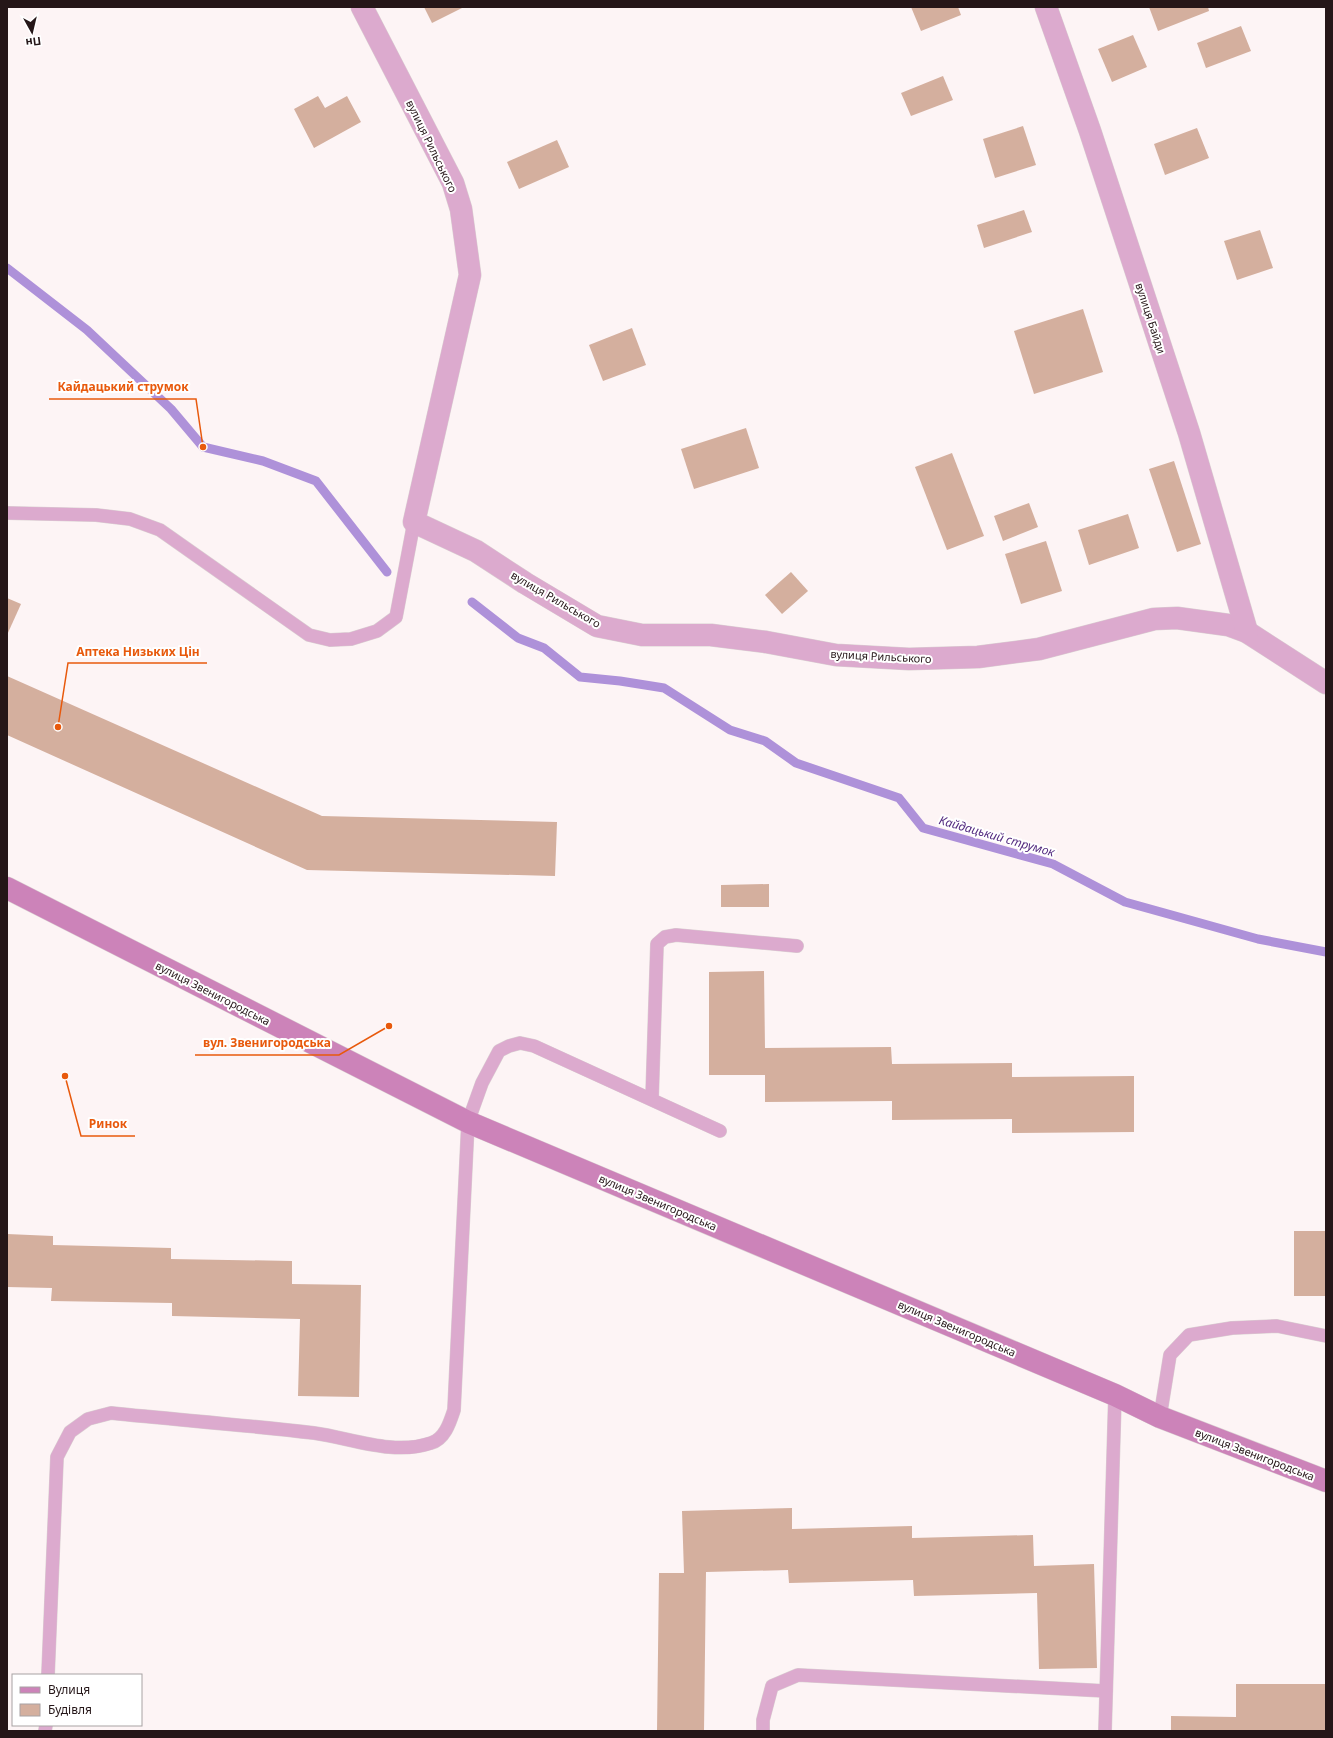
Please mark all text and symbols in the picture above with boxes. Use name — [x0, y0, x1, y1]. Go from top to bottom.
north arrow — [12, 12, 52, 52]
text: Пн — [25, 34, 42, 51]
street label: вулиця Рильського — [403, 97, 461, 195]
street label: вулиця Байди — [1132, 281, 1170, 355]
callout: Кайдацький струмок — [49, 375, 196, 399]
text: Кайдацький струмок — [57, 378, 189, 395]
street label: вулиця Рильського — [508, 567, 604, 631]
callout: Аптека Низьких Цін — [68, 639, 207, 663]
text: Аптека Низьких Цін — [76, 643, 200, 660]
street label: вулиця Рильського — [830, 646, 932, 666]
water label: Кайдацький струмок — [937, 811, 1058, 861]
street label: вулиця Звенигородська — [153, 958, 273, 1028]
callout: вул. Звенигородська — [195, 1031, 339, 1055]
text: вул. Звенигородська — [203, 1034, 331, 1051]
callout: Ринок — [81, 1112, 135, 1136]
text: Ринок — [89, 1115, 128, 1132]
street label: вулиця Звенигородська — [597, 1170, 719, 1234]
street label: вулиця Звенигородська — [896, 1296, 1018, 1360]
street label: вулиця Звенигородська — [1193, 1424, 1317, 1484]
legend — [12, 1674, 142, 1726]
text: Вулиця — [48, 1681, 90, 1698]
text: Будівля — [48, 1701, 92, 1718]

